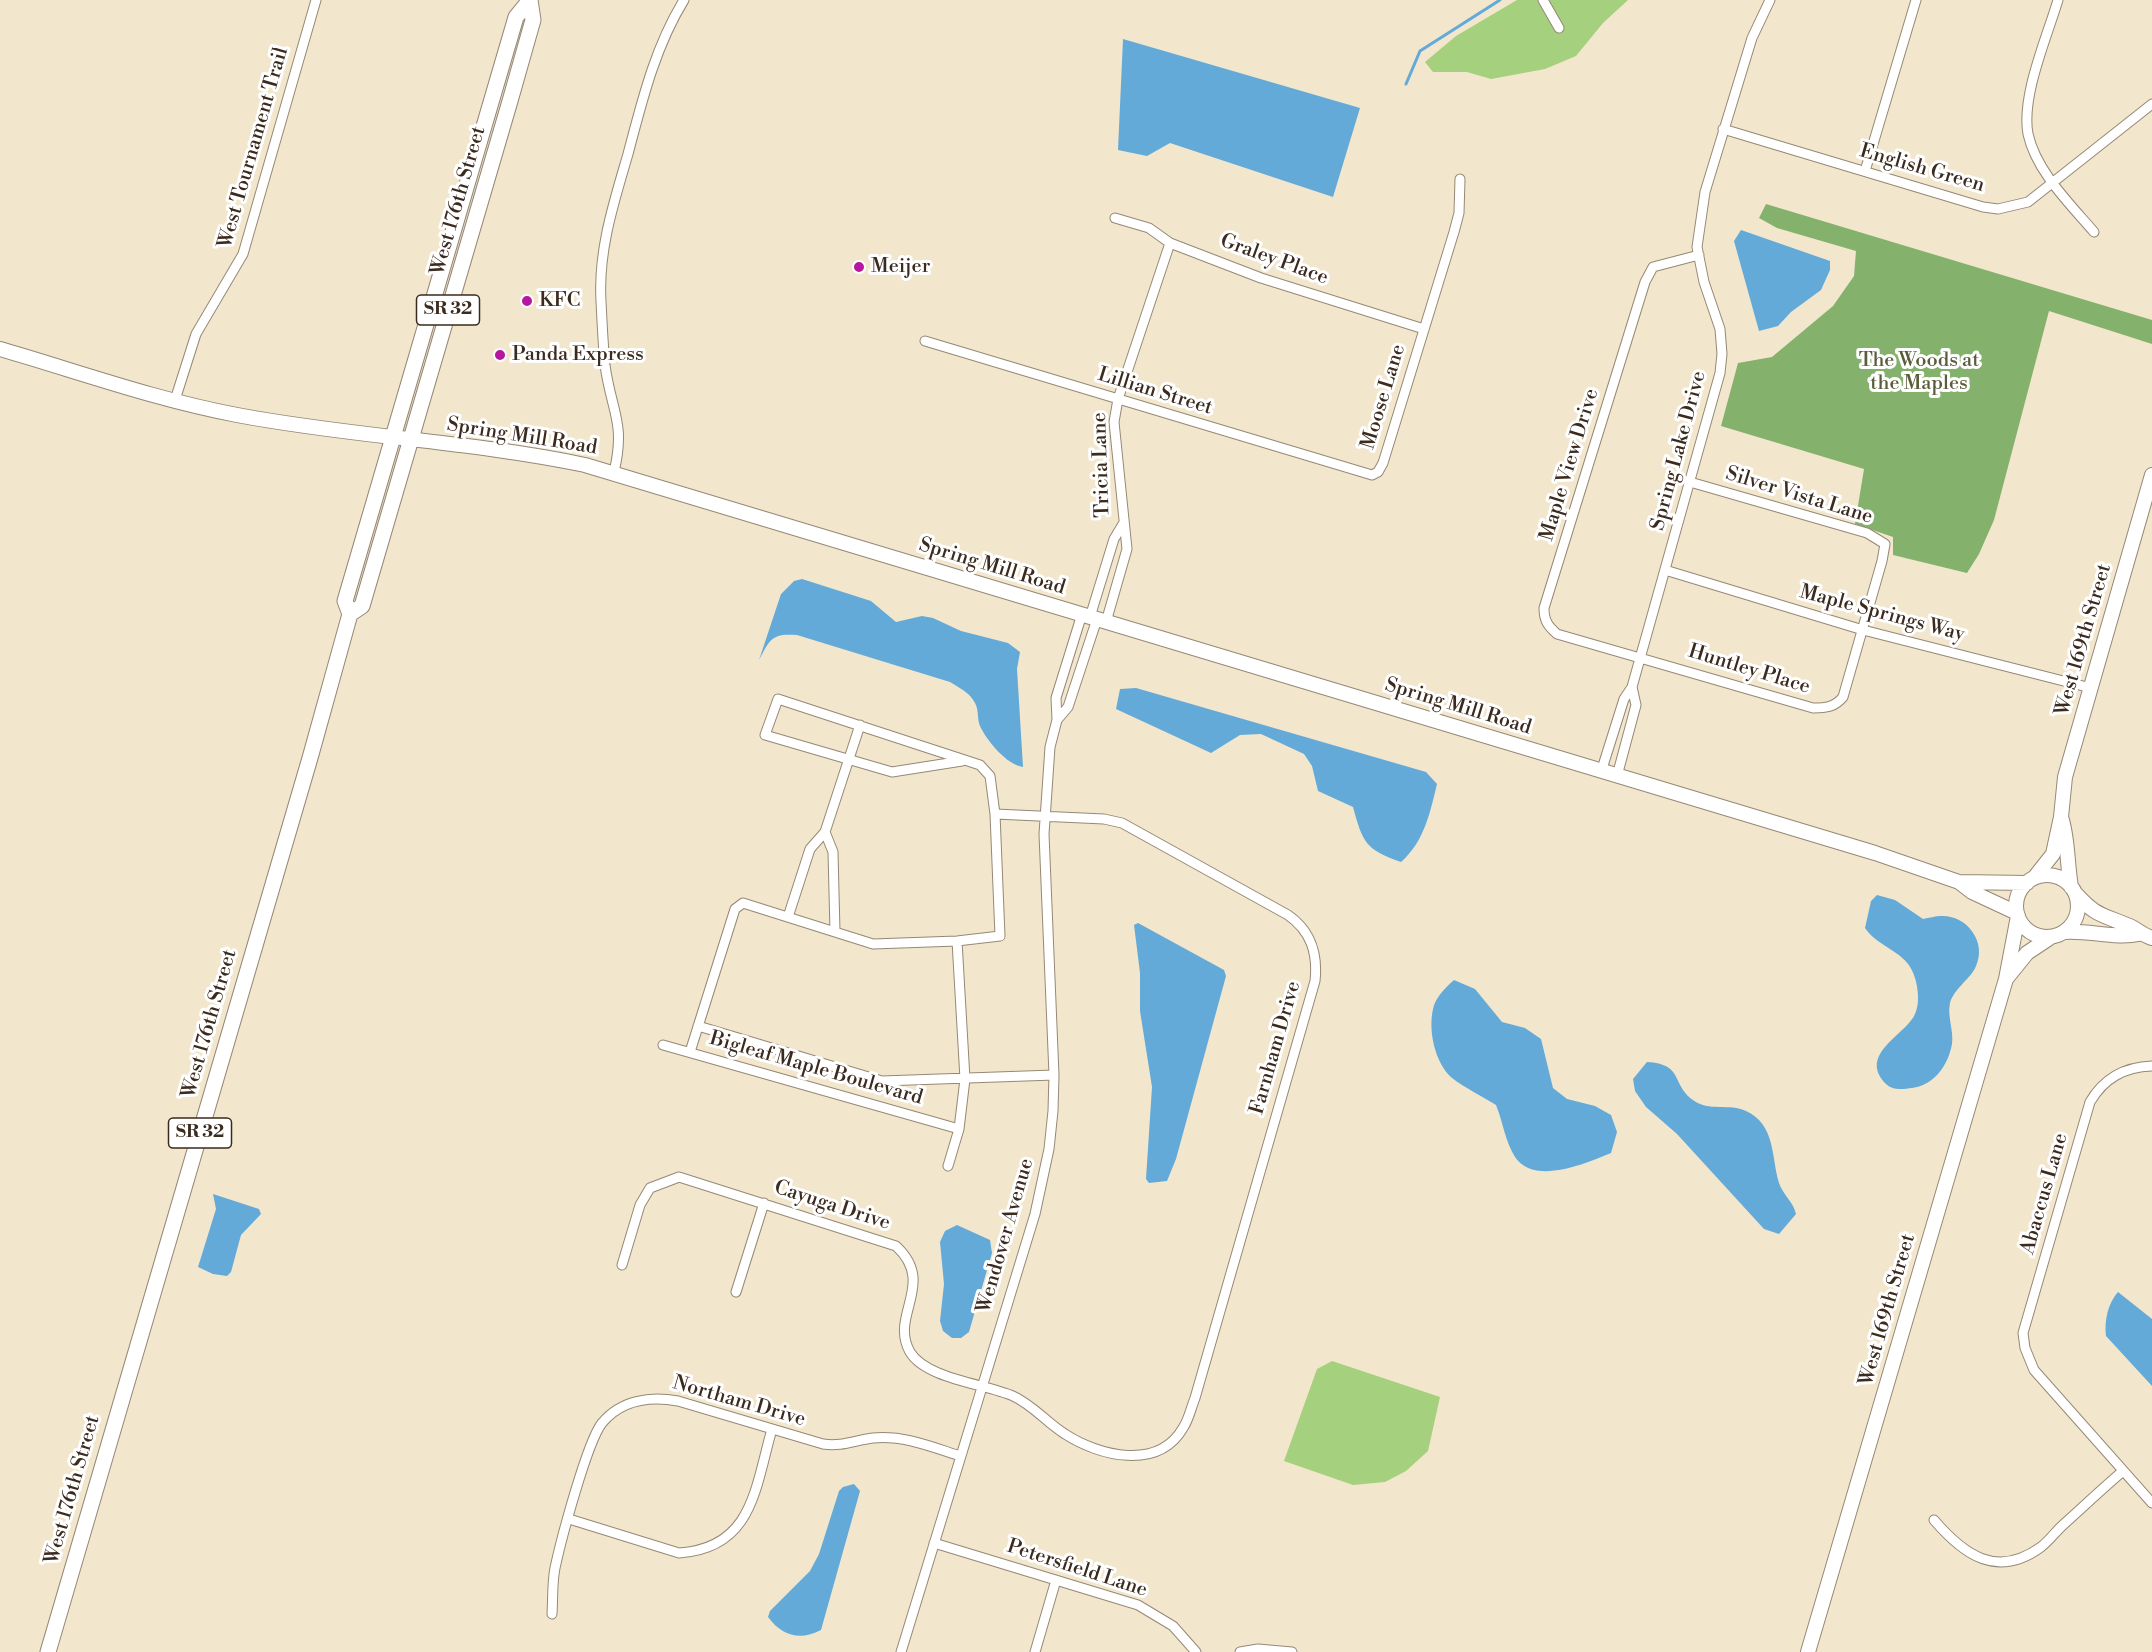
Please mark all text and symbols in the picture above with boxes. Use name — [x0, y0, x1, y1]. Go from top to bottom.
street label: West Tournament Trail — [214, 45, 294, 251]
street label: West 176th Street — [426, 124, 492, 278]
street label: English Green — [1857, 140, 1987, 198]
street label: Graley Place — [1217, 229, 1331, 291]
place label: Meijer — [871, 255, 930, 279]
marker: Meijer — [852, 260, 866, 274]
place label: KFC — [539, 289, 580, 313]
marker: KFC — [520, 294, 534, 308]
road number: SR 32 — [416, 295, 480, 325]
street label: Moose Lane — [1357, 342, 1411, 452]
place label: Panda Express — [512, 343, 644, 367]
marker: Panda Express — [493, 348, 507, 362]
park label: The Woods at the Maples — [1859, 349, 1979, 396]
street label: Lillian Street — [1095, 363, 1215, 421]
street label: Spring Lake Drive — [1646, 369, 1712, 533]
street label: Maple View Drive — [1535, 386, 1605, 544]
street label: Tricia Lane — [1088, 412, 1116, 518]
street label: Spring Mill Road — [445, 413, 599, 461]
street label: Silver Vista Lane — [1723, 462, 1875, 530]
street label: Spring Mill Road — [916, 533, 1068, 601]
street label: West 169th Street — [2051, 561, 2117, 719]
street label: Maple Springs Way — [1797, 580, 1967, 648]
street label: Huntley Place — [1685, 640, 1813, 700]
street label: Spring Mill Road — [1382, 673, 1534, 741]
street label: West 176th Street — [177, 947, 243, 1101]
street label: Farnham Drive — [1246, 979, 1306, 1117]
street label: Bigleaf Maple Boulevard — [707, 1027, 925, 1111]
road number: SR 32 — [168, 1118, 232, 1148]
street label: Abaccus Lane — [2016, 1131, 2074, 1257]
street label: Wendover Avenue — [972, 1156, 1040, 1316]
street label: Cayuga Drive — [771, 1176, 893, 1236]
street label: West 169th Street — [1855, 1231, 1921, 1389]
street label: Northam Drive — [670, 1372, 808, 1432]
street label: West 176th Street — [40, 1413, 106, 1567]
street label: Petersfield Lane — [1004, 1535, 1150, 1603]

